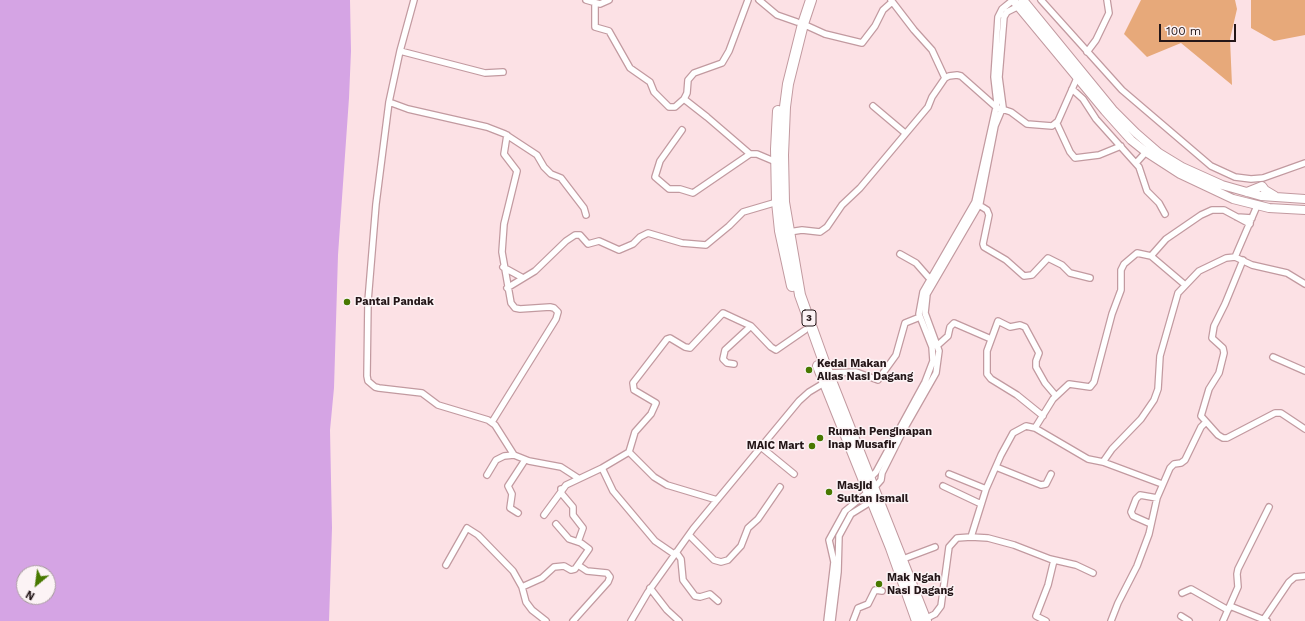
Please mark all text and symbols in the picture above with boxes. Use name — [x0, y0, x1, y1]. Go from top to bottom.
scale bar — [1161, 16, 1238, 42]
text: 100 m — [1166, 24, 1201, 38]
place label: Pantai Pandak — [355, 295, 434, 309]
marker: Pantai Pandak — [342, 297, 352, 307]
road number: 3 — [802, 310, 816, 326]
place label: Kedai Makan Alias Nasi Dagang — [817, 357, 913, 383]
marker: Kedai Makan Alias Nasi Dagang — [804, 365, 814, 375]
place label: Rumah Penginapan Inap Musafir — [828, 425, 932, 451]
marker: Rumah Penginapan Inap Musafir — [815, 433, 825, 443]
place label: MAIC Mart — [747, 439, 804, 453]
marker: MAIC Mart — [807, 441, 817, 451]
place label: Masjid Sultan Ismail — [837, 479, 908, 505]
marker: Masjid Sultan Ismail — [824, 487, 834, 497]
north arrow — [16, 565, 56, 605]
place label: Mak Ngah Nasi Dagang — [887, 571, 953, 597]
marker: Mak Ngah Nasi Dagang — [874, 579, 884, 589]
text: N — [24, 587, 37, 603]

